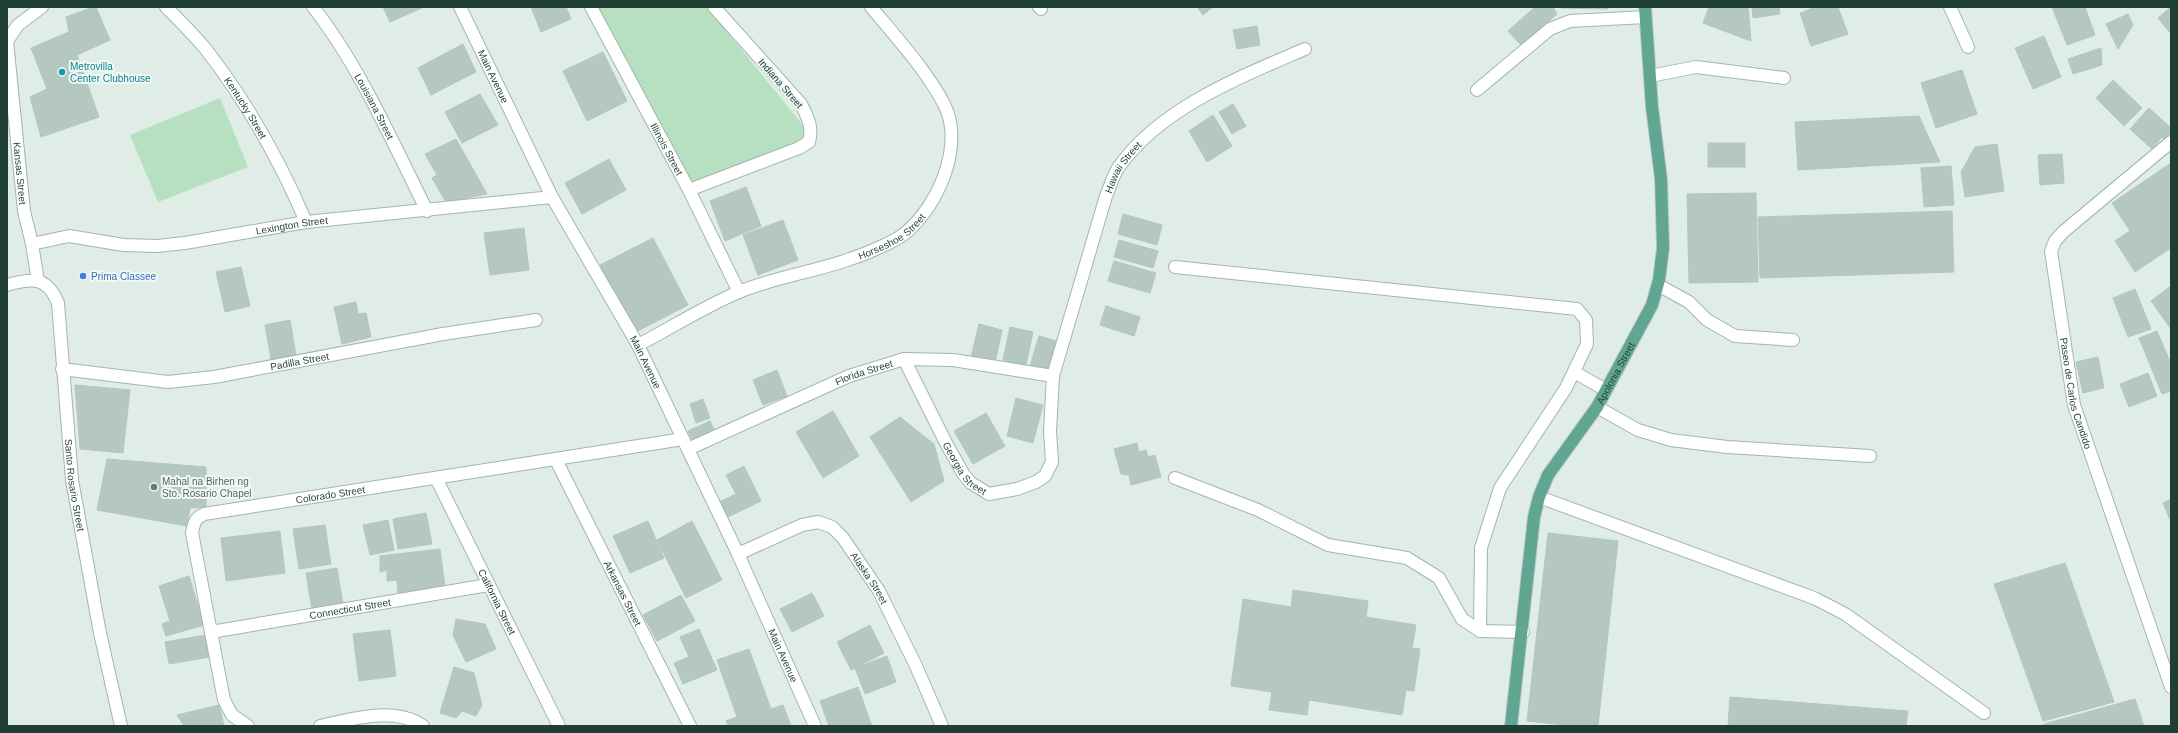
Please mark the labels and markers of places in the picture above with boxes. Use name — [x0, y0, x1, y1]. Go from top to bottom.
place label: Metrovilla Center Clubhouse — [70, 61, 151, 84]
marker: Metrovilla Center Clubhouse — [57, 67, 67, 77]
marker: Prima Classee — [78, 271, 88, 281]
place label: Prima Classee — [91, 271, 156, 282]
place label: Mahal na Birhen ng Sto. Rosario Chapel — [162, 476, 252, 499]
marker: Mahal na Birhen ng Sto. Rosario Chapel — [149, 482, 159, 492]

